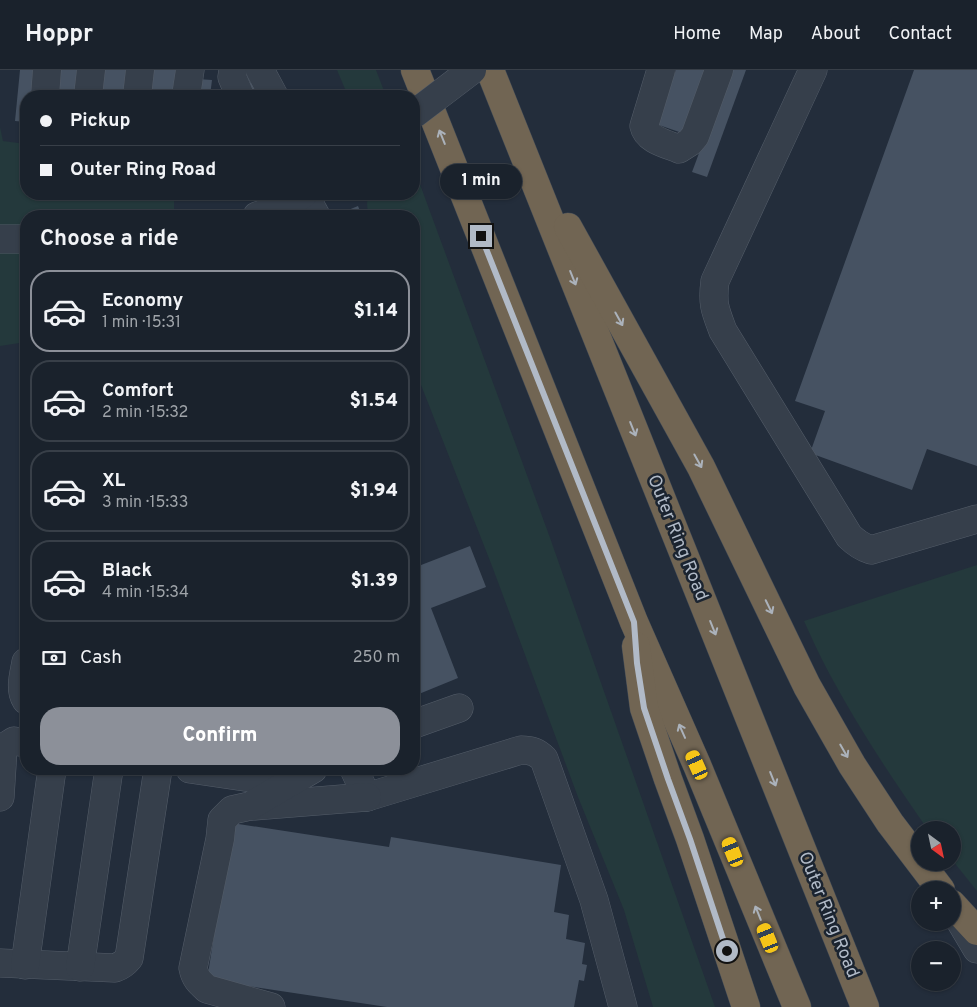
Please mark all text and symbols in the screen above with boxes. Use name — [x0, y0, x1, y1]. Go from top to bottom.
text: Hoppr — [25, 20, 93, 50]
text: Home — [673, 23, 721, 46]
text: Map — [749, 23, 783, 46]
text: About — [811, 23, 860, 46]
text: Contact — [888, 23, 952, 46]
text: Pickup — [70, 109, 130, 133]
one-way arrow — [437, 130, 446, 146]
text: Outer Ring Road — [70, 158, 216, 182]
callout: 1 min — [440, 164, 522, 198]
text: 1 min — [461, 171, 501, 191]
route end — [470, 225, 492, 247]
text: Choose a ride — [40, 226, 178, 253]
one-way arrow — [569, 270, 578, 285]
icon: car — [42, 289, 87, 334]
text: Economy — [102, 289, 183, 313]
text: $1.14 — [353, 299, 398, 323]
one-way arrow — [614, 311, 624, 326]
text: 1 min · 15:31 — [102, 313, 181, 333]
icon: car — [42, 379, 87, 424]
text: Comfort — [102, 379, 174, 403]
text: $1.54 — [349, 389, 398, 413]
text: 2 min · 15:32 — [102, 403, 188, 423]
one-way arrow — [630, 421, 639, 436]
one-way arrow — [693, 453, 703, 468]
icon: car — [42, 469, 87, 514]
text: XL — [102, 469, 125, 493]
street label: Outer Ring Road — [641, 472, 713, 604]
text: $1.94 — [350, 479, 398, 503]
text: 3 min · 15:33 — [102, 493, 188, 513]
icon: car — [42, 559, 87, 604]
text: Black — [102, 559, 152, 583]
text: $1.39 — [351, 569, 398, 593]
text: 4 min · 15:34 — [102, 583, 189, 603]
one-way arrow — [765, 599, 774, 614]
one-way arrow — [709, 620, 718, 635]
icon: cash — [40, 644, 68, 672]
text: Cash — [80, 646, 122, 670]
text: 250 m — [353, 648, 400, 668]
button: Confirm — [40, 707, 400, 765]
one-way arrow — [677, 724, 686, 739]
one-way arrow — [840, 743, 850, 757]
car — [684, 748, 709, 782]
one-way arrow — [769, 771, 779, 786]
north arrow — [911, 821, 961, 871]
map controls — [911, 821, 961, 991]
car — [720, 835, 745, 869]
street label: Outer Ring Road — [792, 849, 864, 981]
button: + — [911, 881, 961, 931]
one-way arrow — [753, 906, 762, 921]
car — [755, 921, 780, 955]
route start — [716, 940, 738, 962]
button: − — [911, 941, 961, 991]

